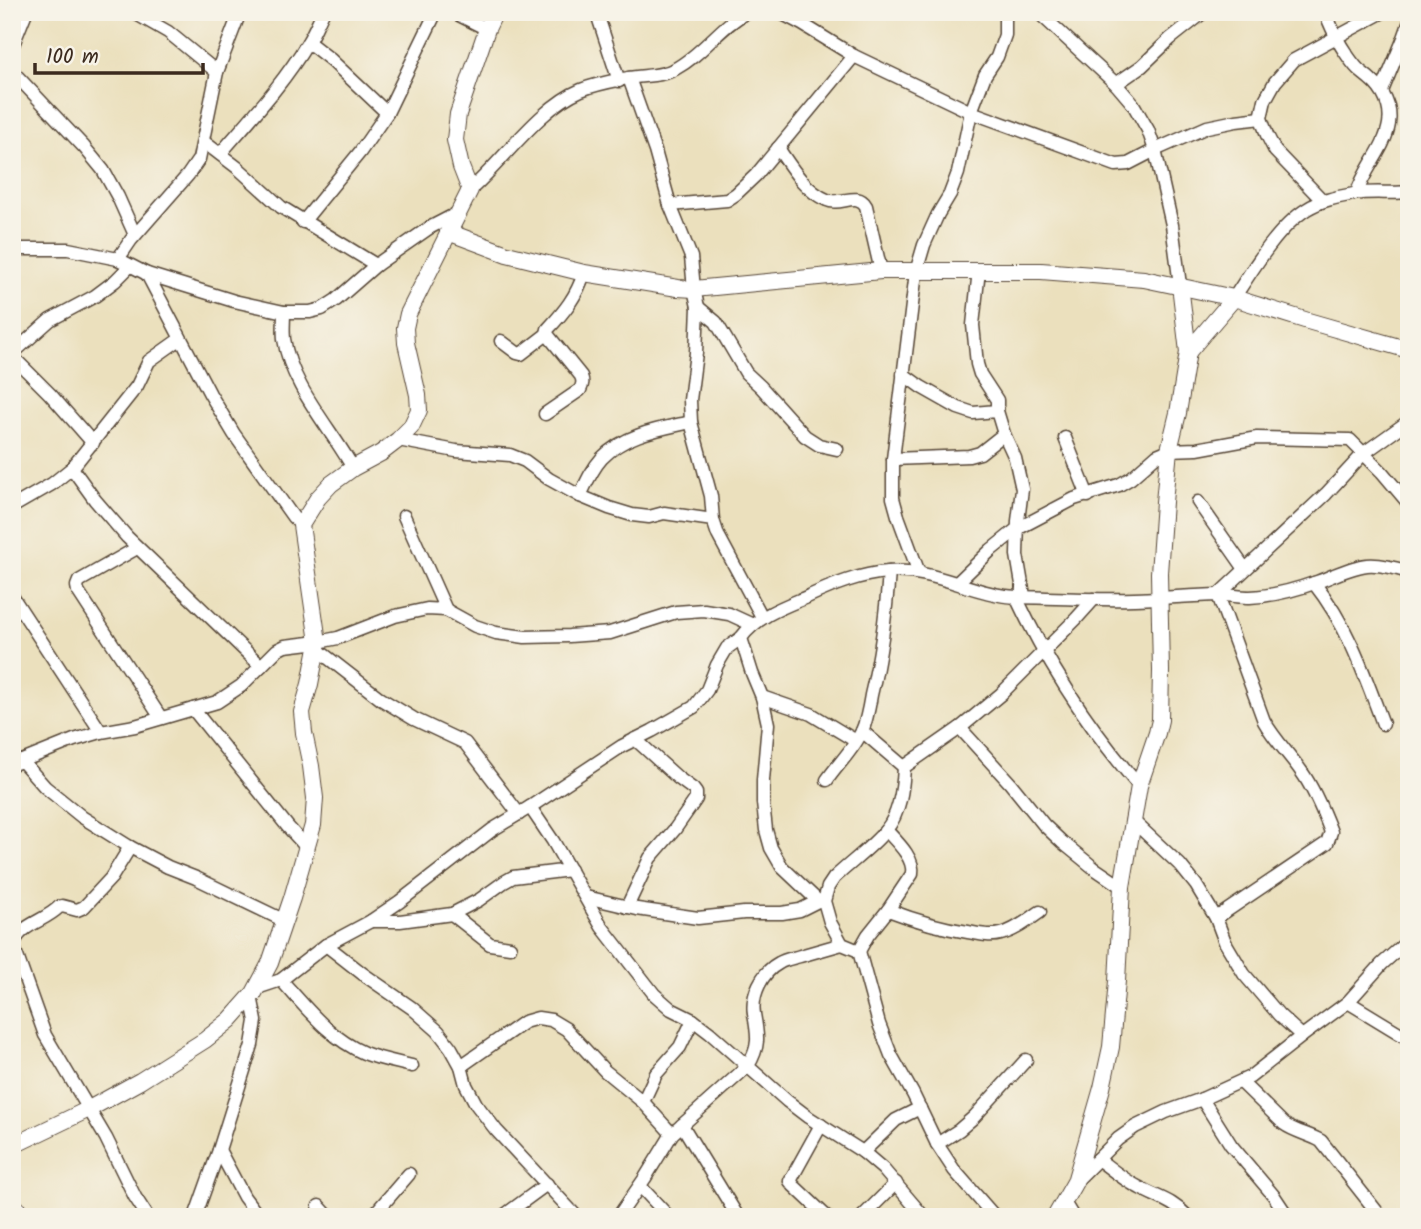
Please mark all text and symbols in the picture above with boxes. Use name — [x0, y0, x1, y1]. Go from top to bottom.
scale bar — [35, 32, 203, 76]
text: 100 m — [46, 41, 99, 74]

